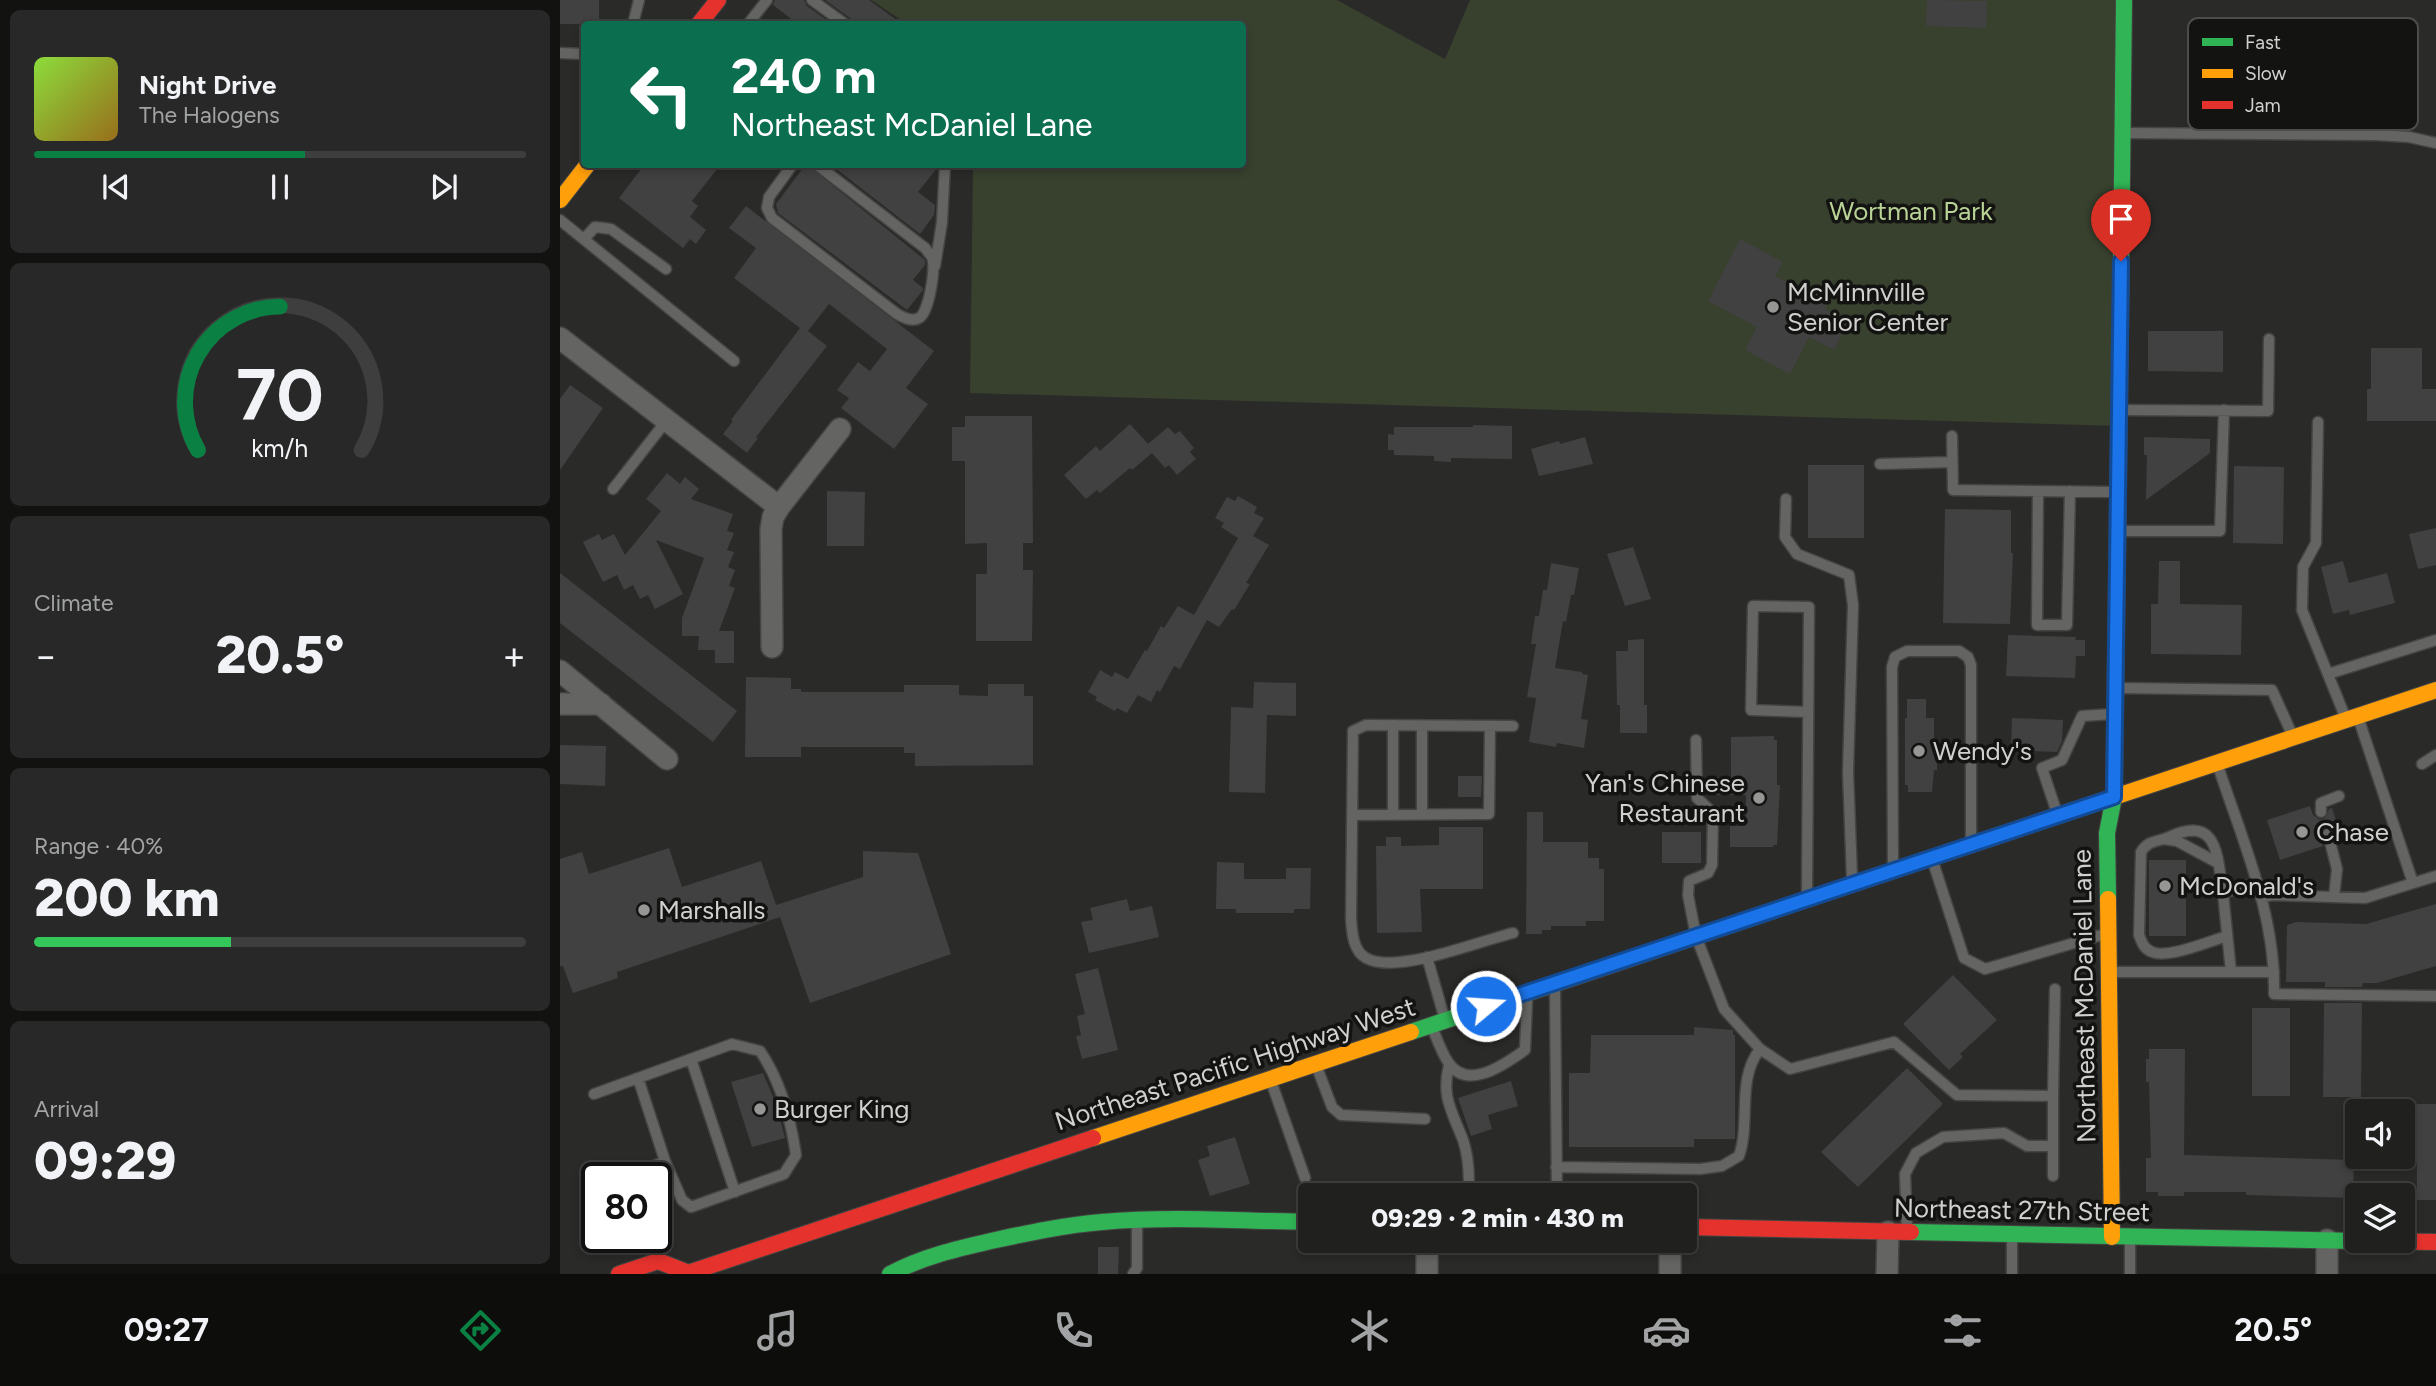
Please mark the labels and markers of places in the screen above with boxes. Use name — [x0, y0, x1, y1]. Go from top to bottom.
pin — [2091, 189, 2151, 261]
place label: McMinnville Senior Center — [1787, 276, 1948, 338]
marker: McMinnville Senior Center — [1765, 299, 1781, 315]
place label: Wendy's — [1933, 735, 2032, 767]
marker: Wendy's — [1911, 743, 1927, 759]
place label: Yan's Chinese Restaurant — [1585, 767, 1745, 829]
marker: Yan's Chinese Restaurant — [1751, 790, 1767, 806]
place label: Chase — [2316, 816, 2389, 848]
marker: Chase — [2294, 824, 2310, 840]
place label: McDonald's — [2179, 870, 2314, 902]
marker: McDonald's — [2157, 878, 2173, 894]
place label: Marshalls — [658, 894, 765, 926]
marker: Marshalls — [636, 902, 652, 918]
place label: Burger King — [774, 1093, 910, 1125]
marker: Burger King — [752, 1101, 768, 1117]

